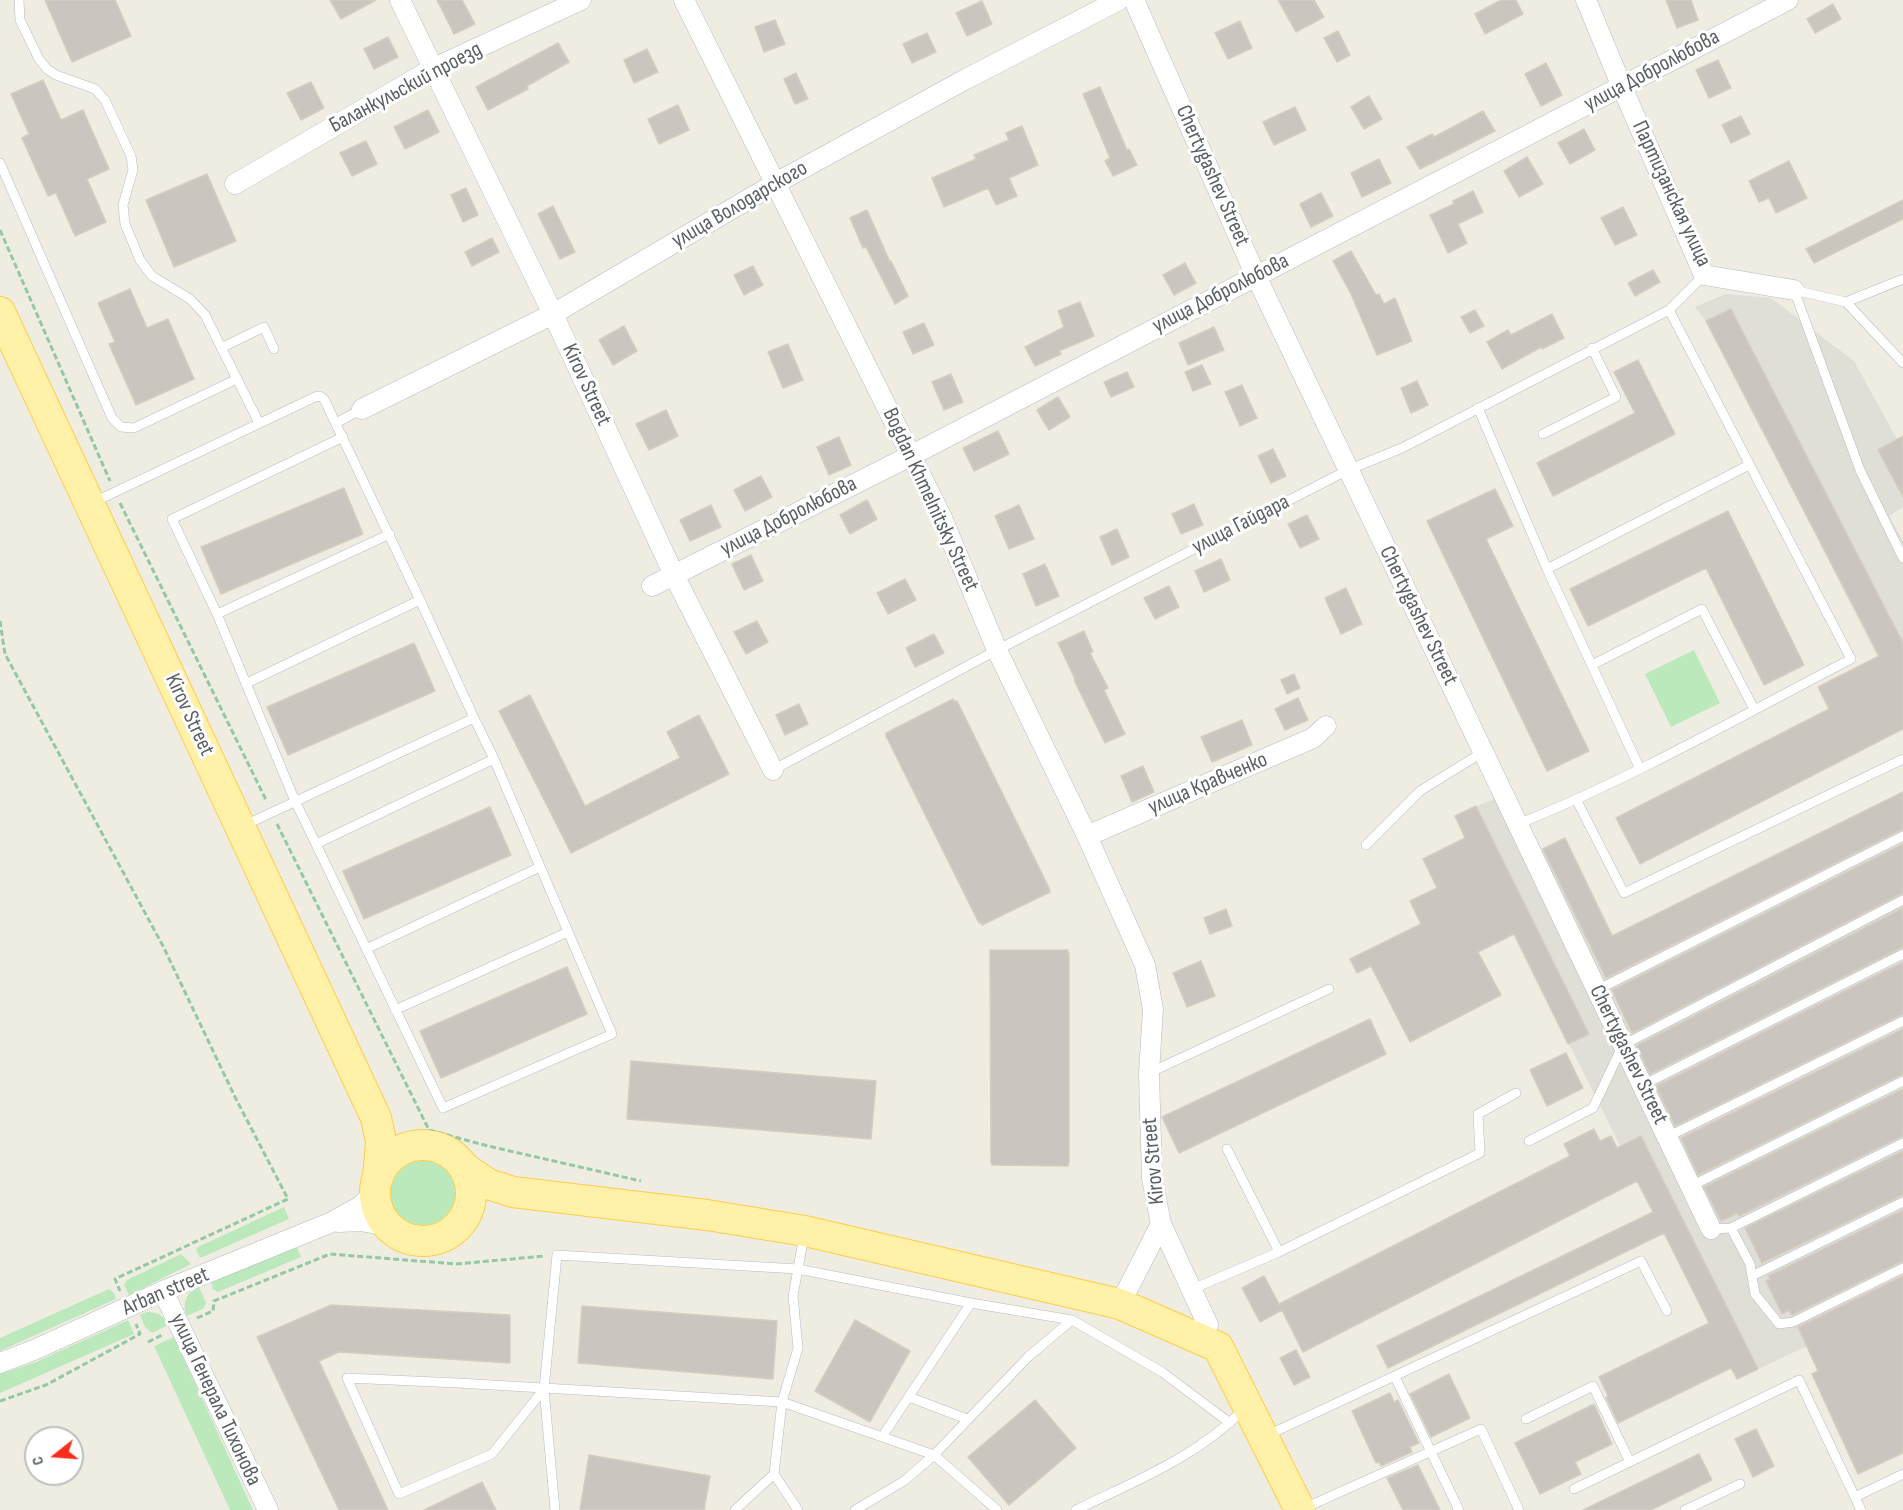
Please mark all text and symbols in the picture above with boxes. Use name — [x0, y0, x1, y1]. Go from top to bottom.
street label: улица Добролюбова — [1580, 24, 1724, 118]
street label: Баланкульский проезд — [325, 37, 487, 139]
street label: Chertygashev Street — [1169, 101, 1255, 251]
street label: Партизанская улица — [1626, 117, 1716, 271]
street label: улица Володарского — [668, 156, 812, 254]
street label: улица Добролюбова — [1148, 248, 1294, 340]
street label: Kirov Street — [556, 340, 616, 430]
street label: Bogdan Khmelnitsky Street — [876, 404, 984, 596]
street label: улица Добролюбова — [716, 471, 862, 563]
street label: улица Гайдара — [1188, 489, 1294, 561]
street label: Chertygashev Street — [1373, 542, 1463, 690]
street label: Kirov Street — [159, 670, 219, 760]
street label: улица Кравченко — [1144, 747, 1272, 821]
street label: Chertygashev Street — [1583, 981, 1673, 1129]
street label: Kirov Street — [1137, 1116, 1171, 1206]
street label: Arban street — [119, 1262, 213, 1322]
street label: улица Генерала Тихонова — [164, 1310, 266, 1490]
north arrow — [24, 1426, 84, 1486]
text: С — [28, 1454, 49, 1468]

